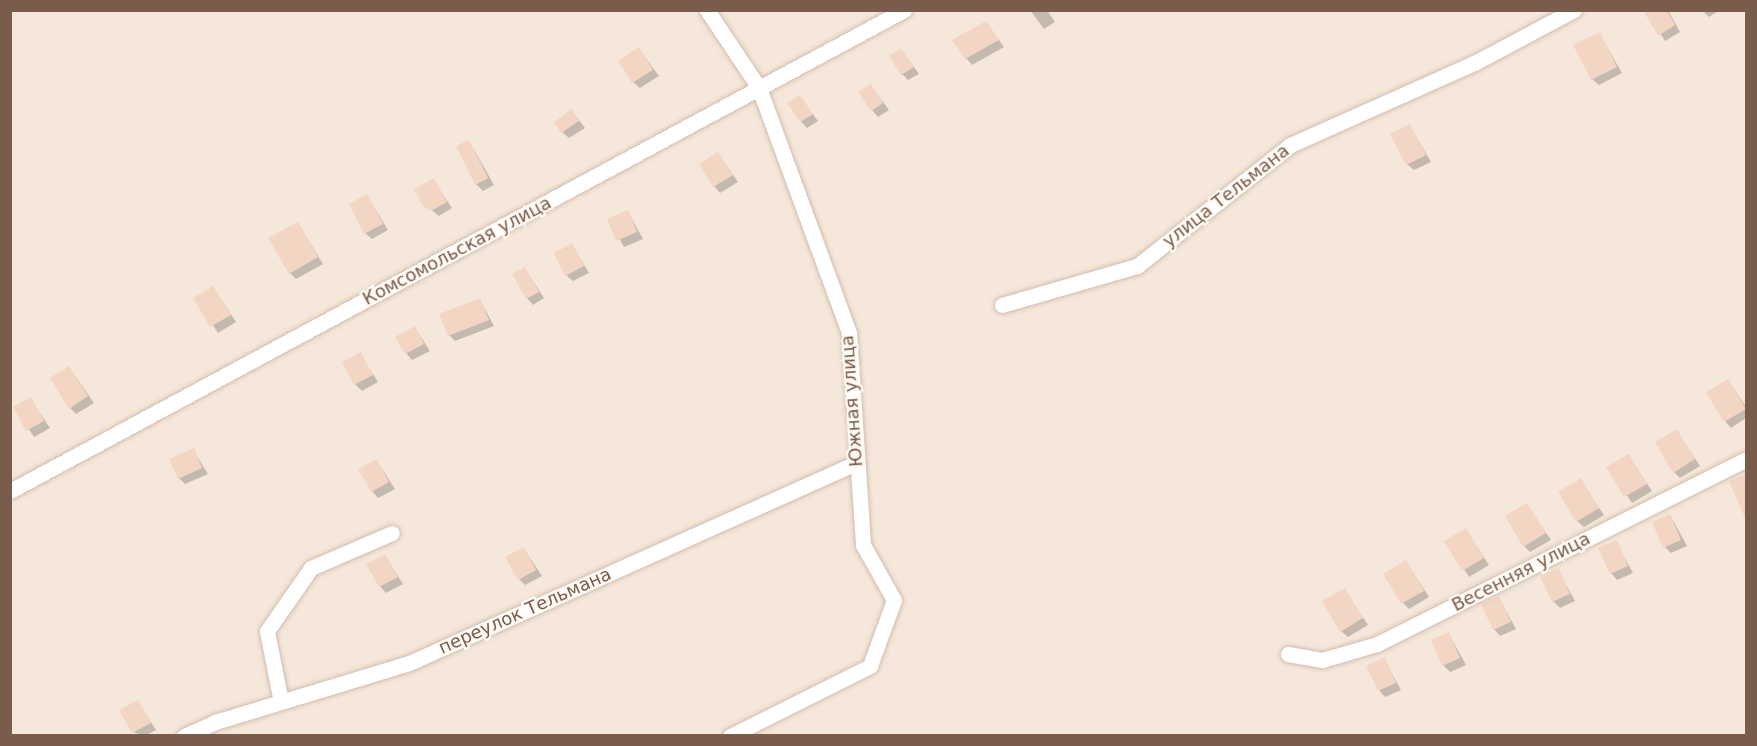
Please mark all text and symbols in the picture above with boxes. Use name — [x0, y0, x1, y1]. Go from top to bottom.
street label: улица Тельмана — [1158, 140, 1294, 252]
street label: Комсомольская улица — [359, 192, 555, 310]
street label: Южная улица — [837, 334, 867, 468]
street label: Весенняя улица — [1448, 528, 1594, 616]
street label: переулок Тельмана — [435, 563, 615, 659]

